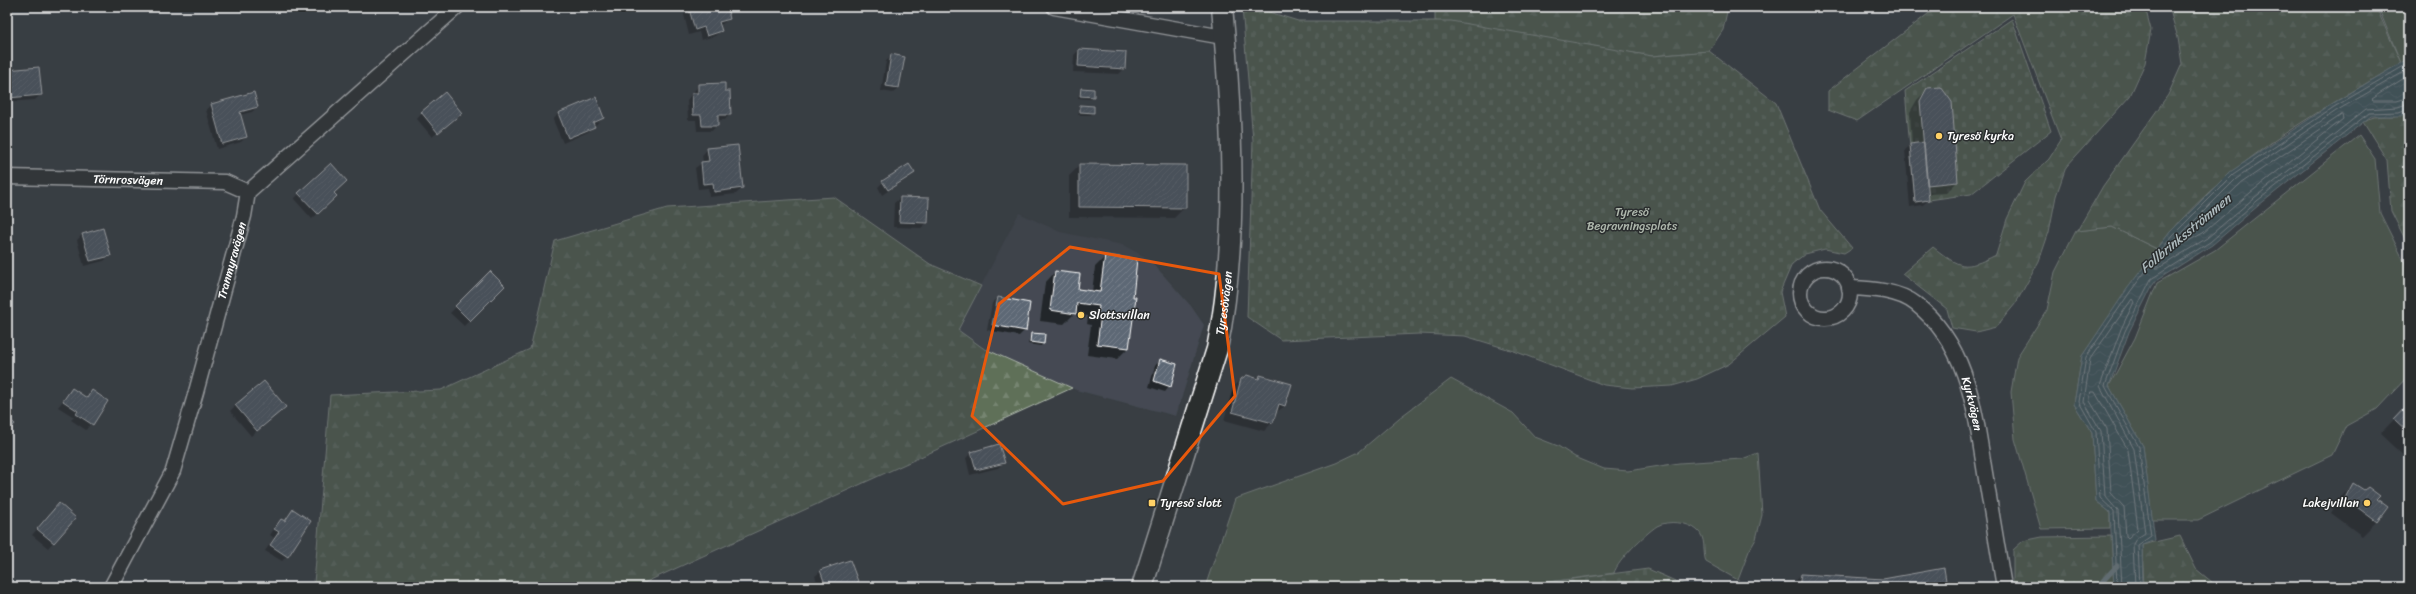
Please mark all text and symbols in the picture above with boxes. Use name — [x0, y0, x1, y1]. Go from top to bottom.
place label: Tyresö kyrka — [1947, 125, 2014, 147]
marker: Tyresö kyrka — [1934, 131, 1944, 141]
street label: Törnrosvägen — [93, 168, 164, 192]
water label: Follbrinksströmmen — [2134, 187, 2238, 279]
park label: Tyresö Begravningsplats — [1587, 201, 1678, 237]
street label: Tranmyravägen — [211, 219, 253, 302]
street label: Tyresövägen — [1209, 270, 1239, 337]
place label: Slottsvillan — [1089, 304, 1150, 326]
marker: Slottsvillan — [1076, 310, 1086, 320]
street label: Kyrkvägen — [1955, 374, 1989, 433]
place label: Tyresö slott — [1160, 492, 1222, 514]
place label: Lakejvillan — [2303, 492, 2359, 514]
marker: Tyresö slott — [1147, 498, 1157, 508]
marker: Lakejvillan — [2362, 498, 2372, 508]

